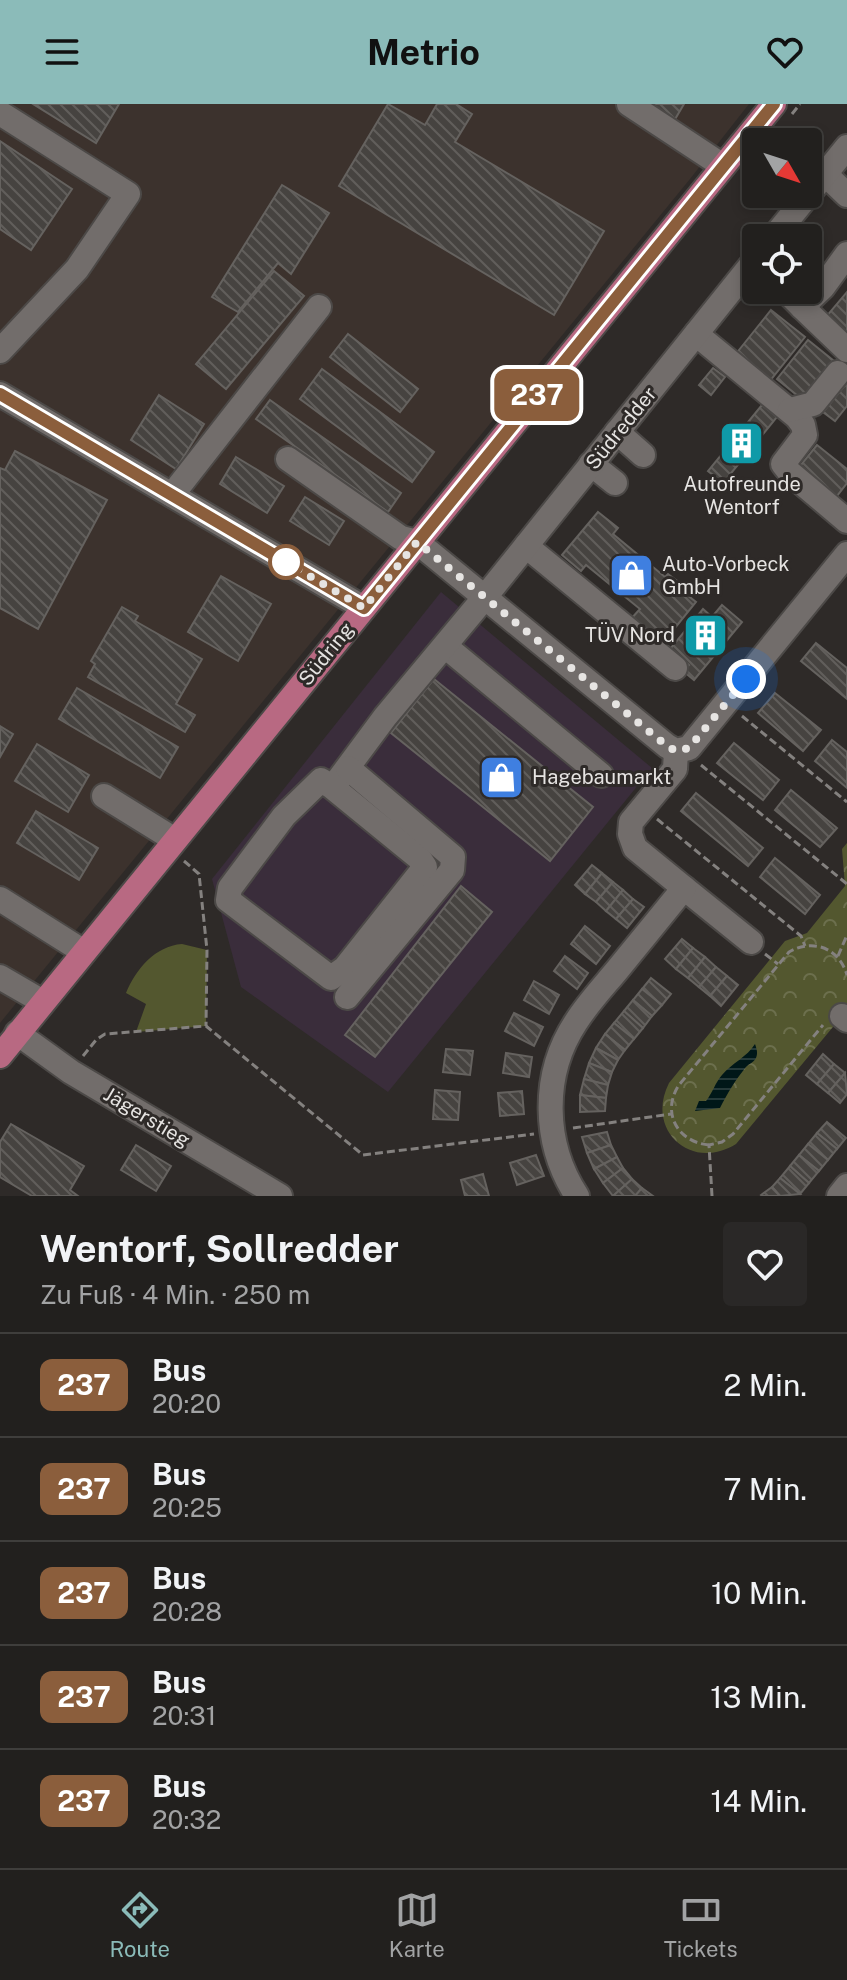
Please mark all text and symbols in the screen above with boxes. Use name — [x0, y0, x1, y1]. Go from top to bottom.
icon: menu — [40, 30, 84, 74]
icon: heart — [763, 30, 807, 74]
text: Metrio — [367, 31, 480, 73]
north arrow — [742, 128, 822, 208]
map controls — [742, 128, 822, 304]
button: locate — [742, 224, 822, 304]
line badge: 237 — [491, 369, 583, 421]
text: 237 — [510, 378, 564, 411]
street label: Südredder — [580, 382, 662, 474]
building icon: Autofreunde Wentorf — [718, 420, 766, 468]
place label: Autofreunde Wentorf — [683, 472, 801, 519]
unlabelled marker — [269, 545, 303, 579]
shop icon: Auto-Vorbeck GmbH — [607, 551, 655, 599]
place label: Auto-Vorbeck GmbH — [662, 552, 790, 599]
building icon: TÜV Nord — [682, 611, 730, 659]
street label: Südring — [293, 618, 359, 690]
place label: TÜV Nord — [585, 622, 675, 647]
your location — [726, 659, 766, 699]
shop icon: Hagebaumarkt — [477, 753, 525, 801]
place label: Hagebaumarkt — [532, 765, 671, 789]
street label: Jägerstieg — [100, 1082, 194, 1152]
button: heart — [723, 1222, 807, 1306]
text: Wentorf, Sollredder — [40, 1226, 399, 1271]
text: Zu Fuß · 4 Min. · 250 m — [40, 1279, 310, 1310]
text: Bus — [152, 1352, 206, 1388]
text: 2 Min. — [724, 1367, 807, 1403]
text: 237 — [57, 1368, 111, 1401]
text: 20:20 — [152, 1388, 221, 1419]
text: Bus — [152, 1456, 206, 1492]
text: 7 Min. — [723, 1471, 807, 1507]
text: 237 — [57, 1472, 111, 1505]
text: 20:25 — [152, 1492, 222, 1523]
text: Bus — [152, 1560, 206, 1596]
text: 10 Min. — [711, 1575, 807, 1611]
text: 237 — [57, 1576, 111, 1609]
text: 20:28 — [152, 1596, 222, 1627]
text: Bus — [152, 1664, 206, 1700]
text: 13 Min. — [710, 1679, 807, 1715]
text: 237 — [57, 1680, 111, 1713]
text: 20:31 — [152, 1700, 216, 1731]
text: Bus — [152, 1768, 206, 1804]
text: 14 Min. — [710, 1783, 807, 1819]
text: 237 — [57, 1784, 111, 1817]
text: 20:32 — [152, 1804, 221, 1835]
tab: Route — [109, 1888, 170, 1962]
tab: Karte — [389, 1888, 445, 1962]
tab: Tickets — [664, 1888, 738, 1962]

